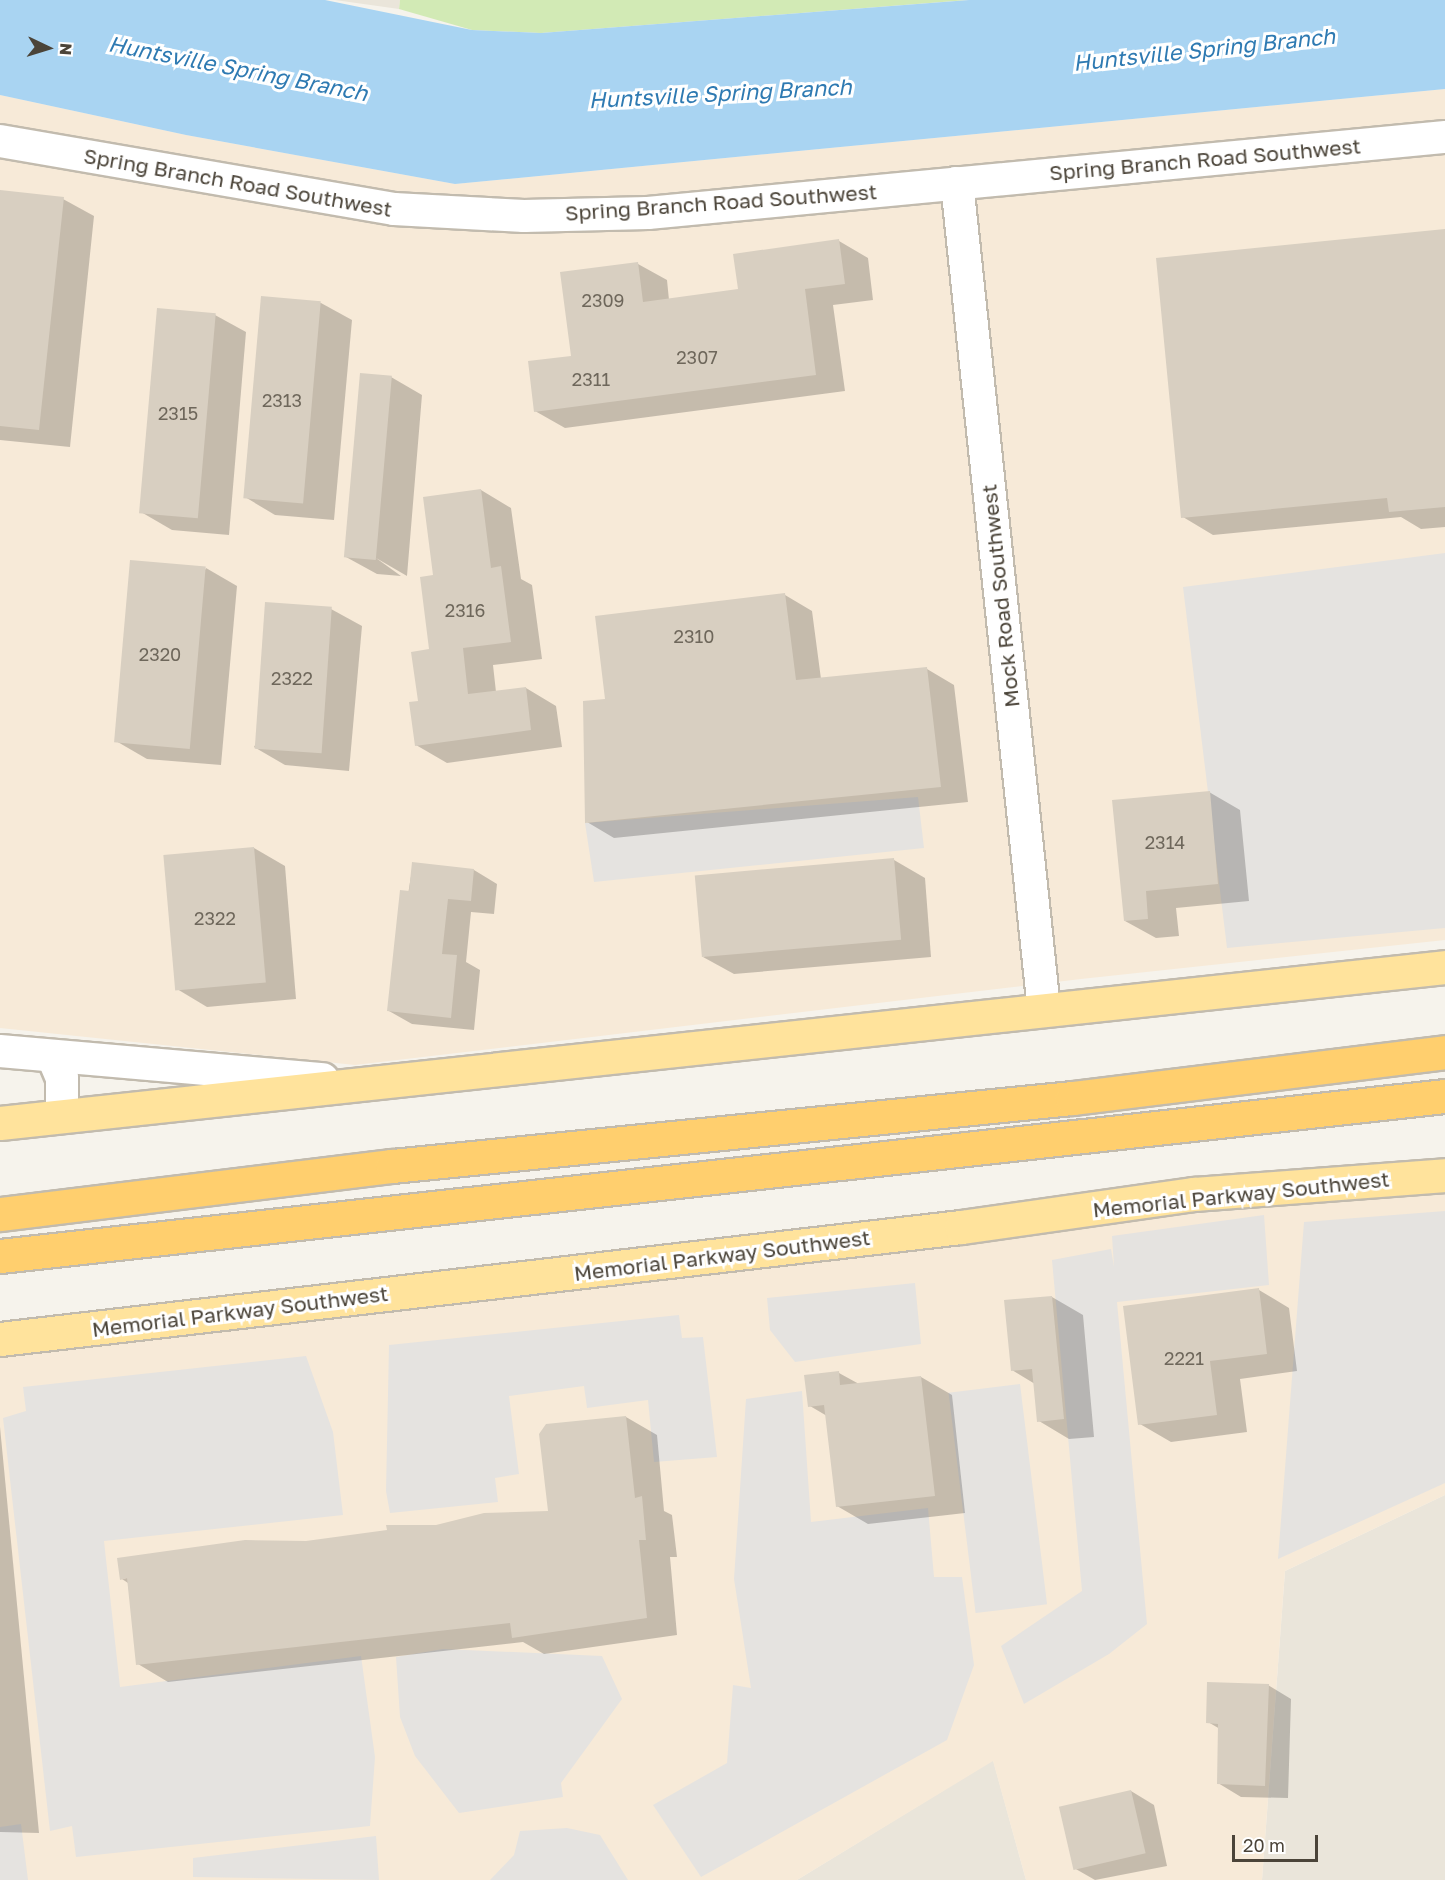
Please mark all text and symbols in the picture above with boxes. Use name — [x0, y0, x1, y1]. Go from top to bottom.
north arrow — [18, 18, 78, 78]
water label: Huntsville Spring Branch — [1072, 22, 1336, 76]
water label: Huntsville Spring Branch — [106, 30, 370, 106]
text: N — [56, 42, 76, 56]
water label: Huntsville Spring Branch — [588, 73, 852, 113]
street label: Spring Branch Road Southwest — [1048, 133, 1362, 185]
street label: Spring Branch Road Southwest — [82, 142, 394, 222]
street label: Spring Branch Road Southwest — [564, 179, 878, 225]
house number: 2309 — [581, 289, 625, 311]
house number: 2307 — [676, 346, 718, 368]
house number: 2311 — [572, 368, 610, 390]
house number: 2313 — [262, 389, 302, 411]
house number: 2315 — [158, 402, 198, 424]
street label: Mock Road Southwest — [976, 483, 1024, 709]
house number: 2316 — [445, 599, 485, 621]
house number: 2310 — [674, 625, 714, 647]
house number: 2320 — [139, 643, 181, 665]
house number: 2322 — [271, 667, 313, 689]
house number: 2314 — [1145, 831, 1185, 853]
house number: 2322 — [194, 907, 236, 929]
street label: Memorial Parkway Southwest — [1091, 1166, 1391, 1222]
street label: Memorial Parkway Southwest — [572, 1224, 872, 1286]
street label: Memorial Parkway Southwest — [90, 1280, 390, 1342]
house number: 2221 — [1164, 1347, 1204, 1369]
scale bar — [1235, 1823, 1320, 1861]
text: 20 m — [1243, 1834, 1285, 1856]

